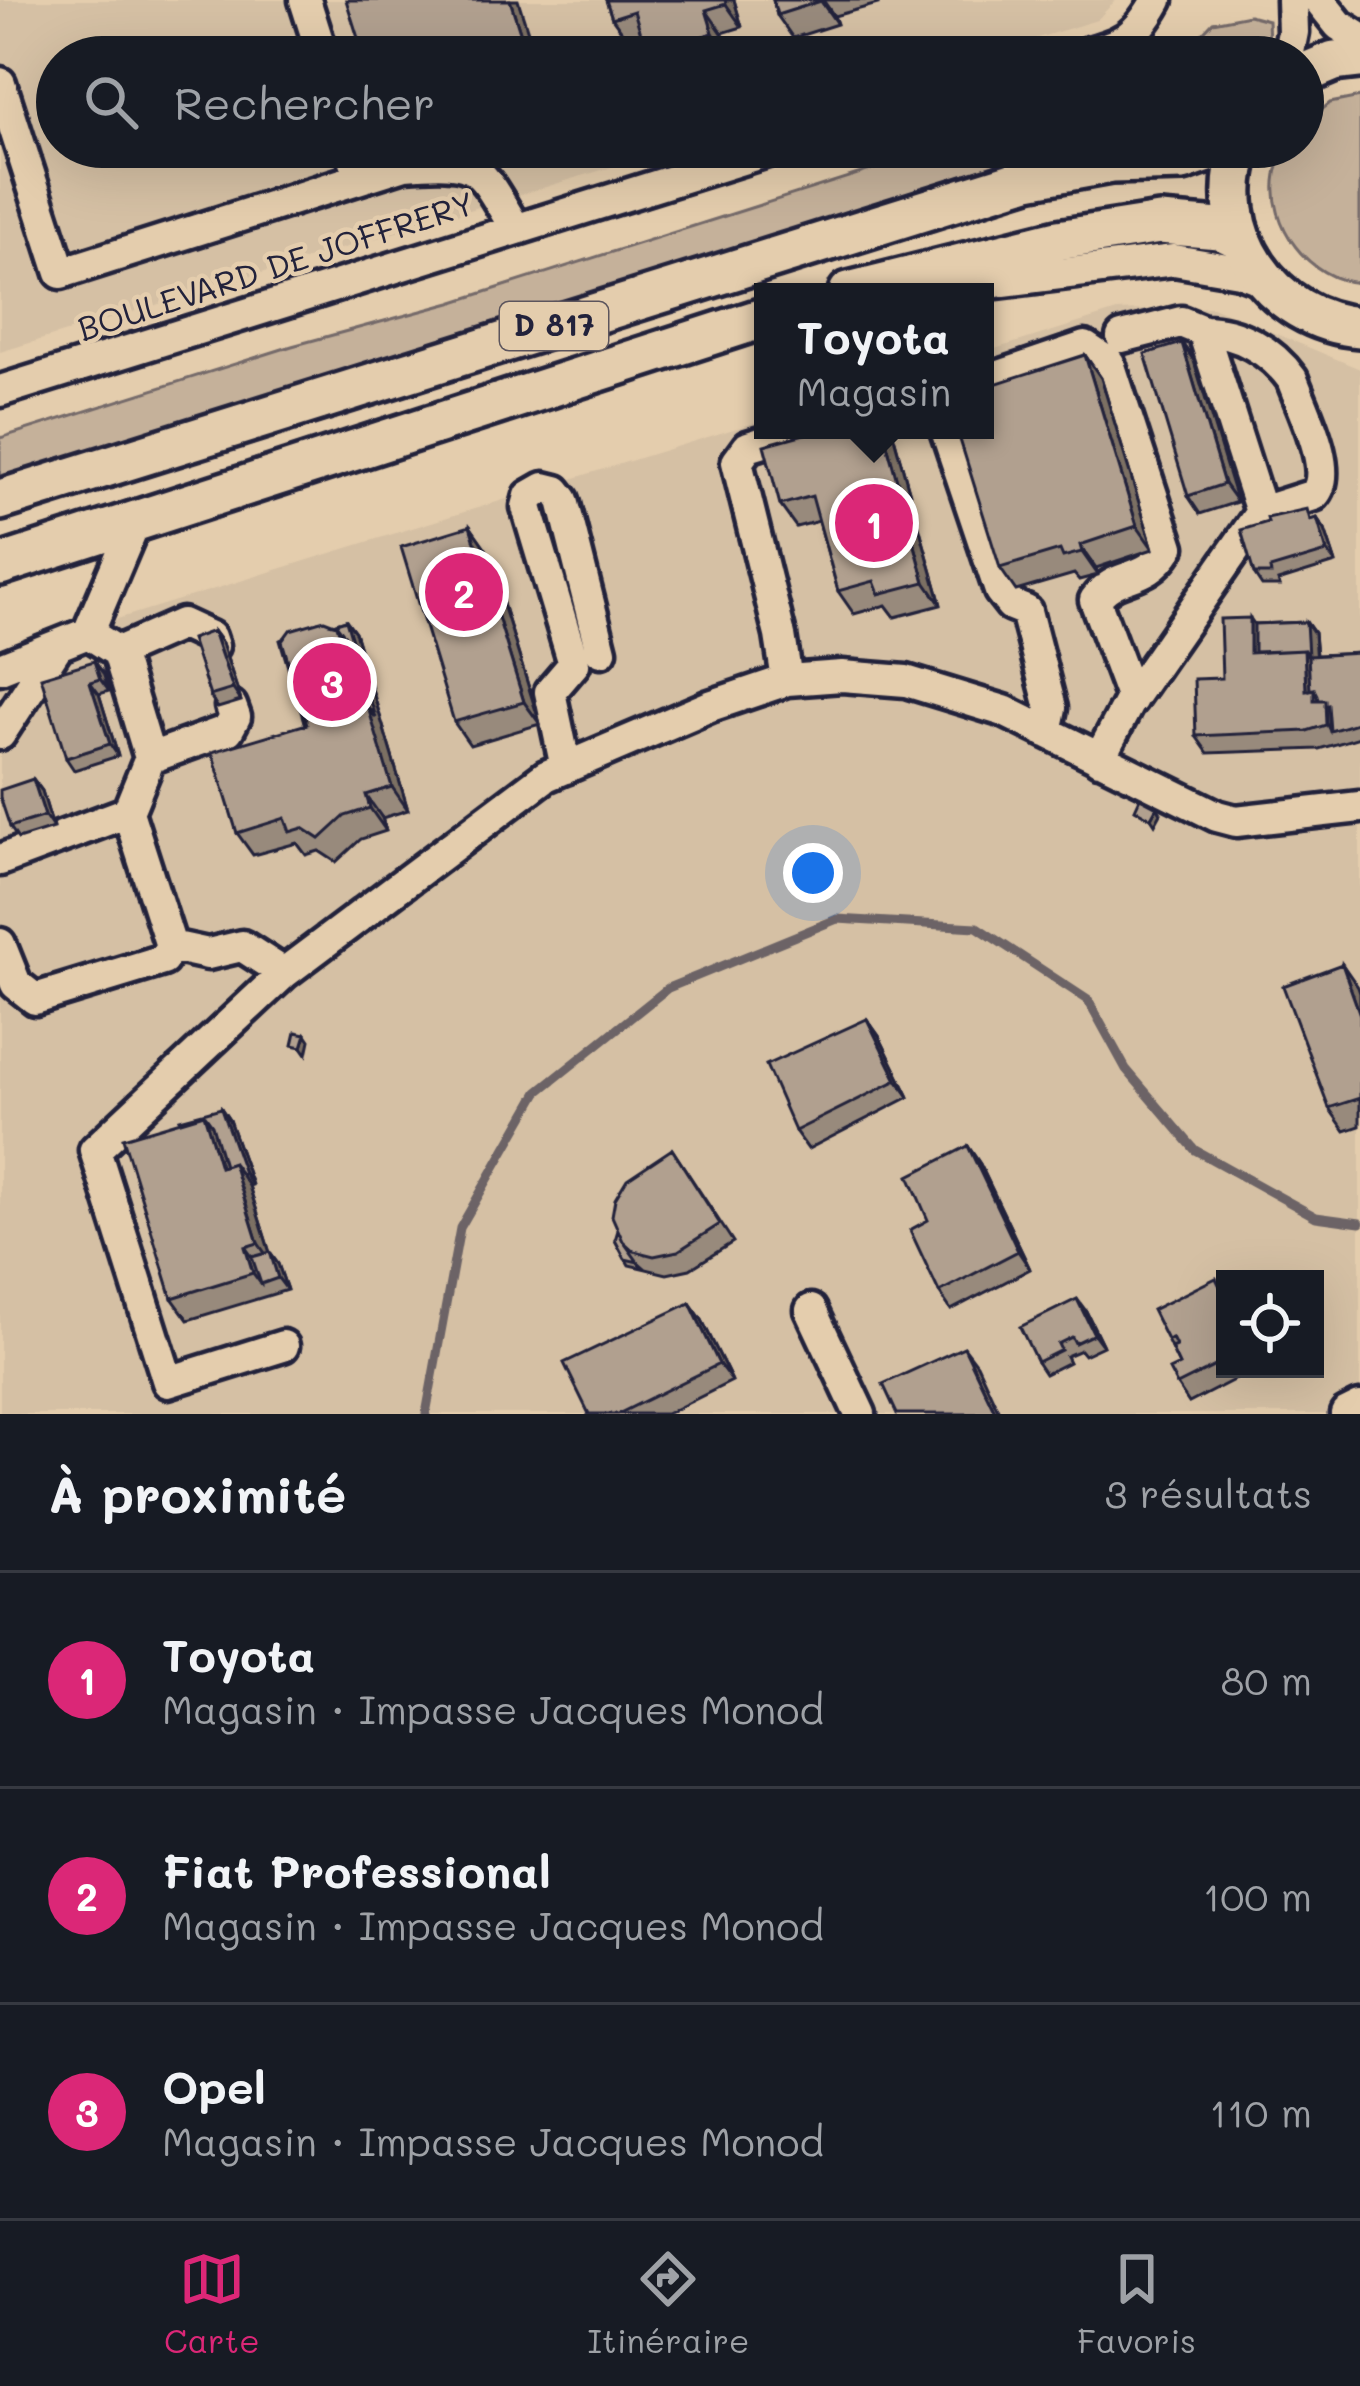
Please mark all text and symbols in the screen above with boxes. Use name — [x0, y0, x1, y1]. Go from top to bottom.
search box — [36, 36, 1324, 168]
icon: search — [78, 69, 144, 135]
text: Rechercher — [174, 73, 435, 131]
street label: BOULEVARD DE JOFFRERY — [72, 180, 479, 349]
popup — [754, 283, 994, 439]
road number: D 817 — [500, 302, 608, 350]
text: Toyota — [797, 307, 950, 365]
text: Magasin — [797, 365, 951, 416]
pin: 1 — [835, 478, 913, 568]
pin: 2 — [425, 547, 503, 637]
pin: 3 — [293, 637, 371, 727]
your location — [783, 843, 843, 903]
map controls — [1216, 1270, 1324, 1378]
button: locate — [1216, 1270, 1324, 1378]
text: À proximité — [48, 1459, 346, 1526]
text: 3 résultats — [1105, 1467, 1312, 1518]
text: Toyota — [162, 1625, 315, 1683]
text: 1 — [78, 1654, 96, 1705]
text: 80 m — [1221, 1654, 1312, 1705]
text: Magasin · Impasse Jacques Monod — [162, 1683, 824, 1734]
text: Fiat Professional — [162, 1841, 551, 1899]
text: 2 — [76, 1870, 98, 1921]
text: 100 m — [1203, 1870, 1312, 1921]
text: Magasin · Impasse Jacques Monod — [162, 1899, 824, 1950]
text: Opel — [162, 2057, 266, 2115]
text: 3 — [75, 2086, 99, 2137]
text: 110 m — [1210, 2086, 1312, 2137]
text: Magasin · Impasse Jacques Monod — [162, 2115, 824, 2166]
tab: Carte — [164, 2246, 260, 2361]
tab: Itinéraire — [587, 2246, 749, 2361]
tab: Favoris — [1077, 2246, 1196, 2361]

